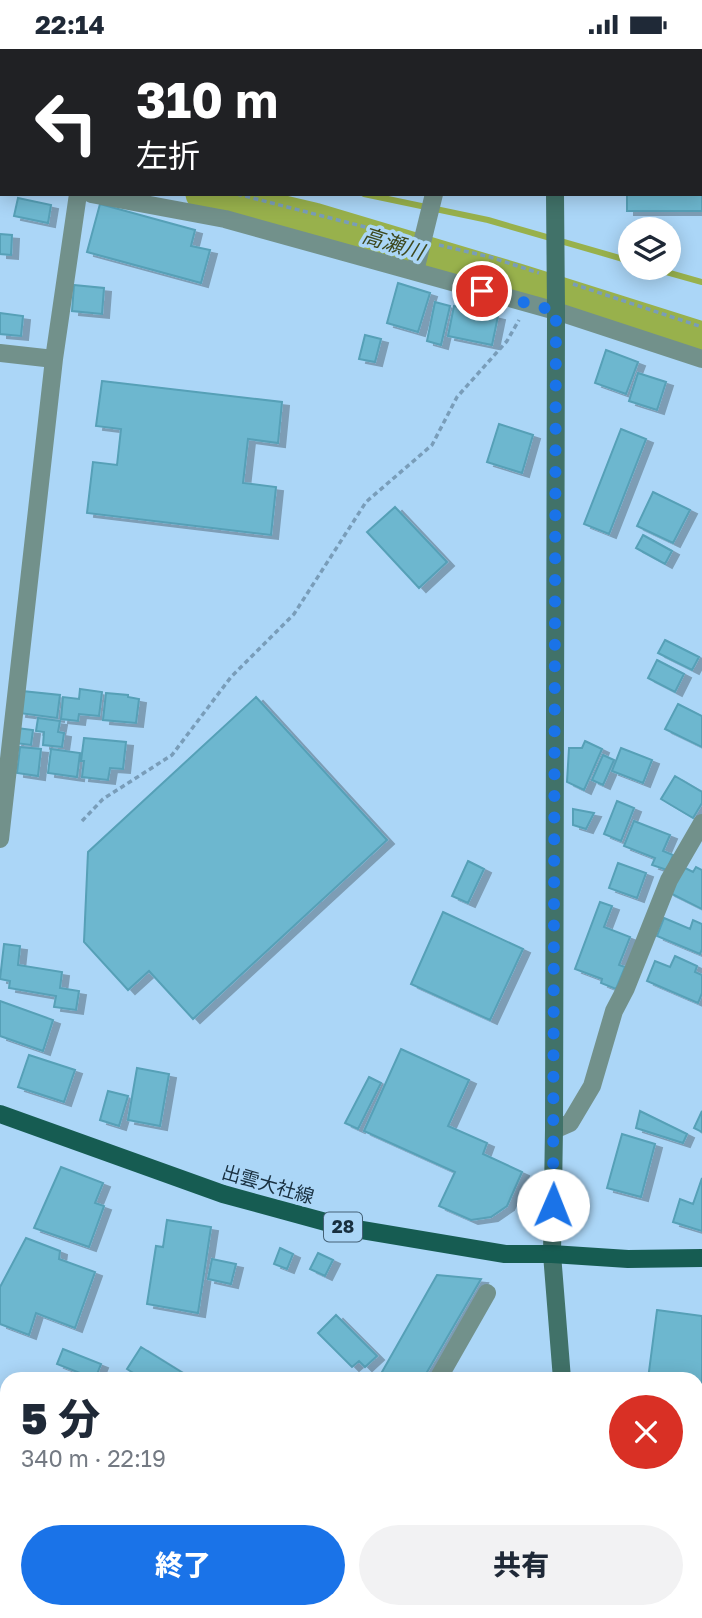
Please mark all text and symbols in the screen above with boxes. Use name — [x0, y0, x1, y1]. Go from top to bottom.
text: 22:14 — [35, 9, 105, 40]
text: 310 m — [136, 70, 278, 129]
icon: left — [21, 77, 112, 168]
text: 左折 — [136, 136, 200, 174]
map controls — [618, 217, 681, 280]
button: layers — [618, 217, 681, 280]
water label: 高瀬川 — [359, 221, 429, 265]
pin — [452, 261, 512, 321]
icon: arrive — [463, 272, 501, 310]
street label: 出雲大社線 — [219, 1159, 317, 1208]
position arrow — [516, 1168, 590, 1242]
road number: 28 — [324, 1212, 362, 1241]
text: 5 分 — [21, 1393, 100, 1443]
button: close — [609, 1395, 683, 1469]
text: 340 m · 22:19 — [21, 1444, 166, 1472]
button: 終了 — [21, 1525, 345, 1605]
button: 共有 — [359, 1525, 683, 1605]

